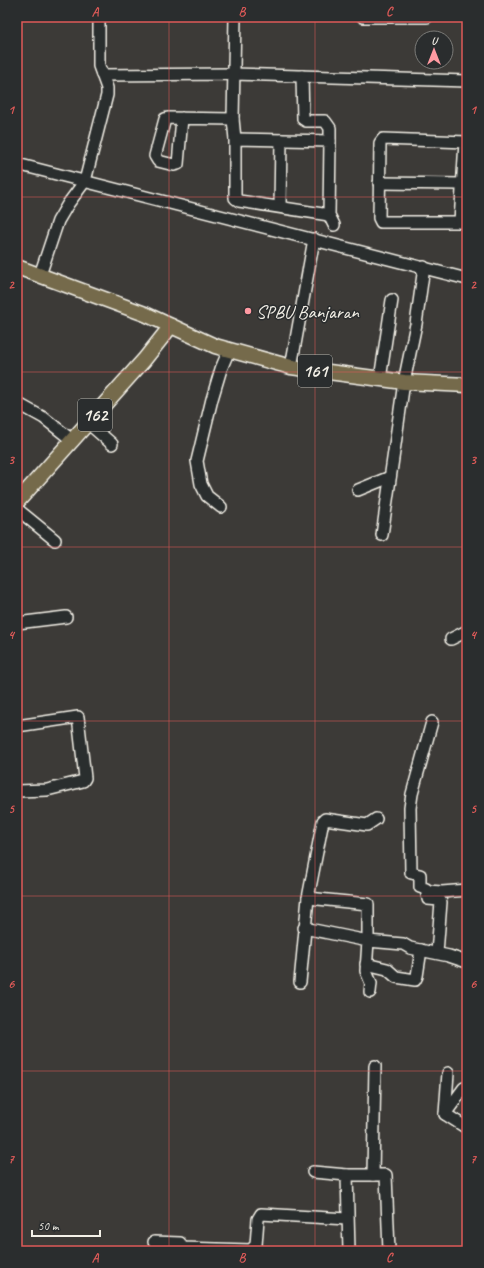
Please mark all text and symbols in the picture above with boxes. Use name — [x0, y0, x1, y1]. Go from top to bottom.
text: A — [92, 4, 100, 20]
text: B — [239, 4, 247, 20]
text: C — [386, 4, 394, 20]
north arrow — [414, 30, 454, 70]
text: U — [431, 33, 439, 47]
text: 1 — [8, 102, 16, 118]
text: 1 — [470, 102, 478, 118]
text: 2 — [8, 277, 15, 293]
text: 2 — [470, 277, 477, 293]
place label: SPBU Banjaran — [256, 300, 359, 324]
marker: SPBU Banjaran — [243, 306, 253, 316]
road number: 161 — [298, 355, 332, 387]
road number: 162 — [78, 399, 112, 431]
text: 3 — [8, 452, 15, 468]
text: 3 — [470, 452, 477, 468]
text: 4 — [8, 627, 16, 643]
text: 4 — [470, 627, 478, 643]
text: 5 — [8, 801, 15, 817]
text: 5 — [470, 801, 477, 817]
text: 6 — [8, 976, 15, 992]
text: 6 — [470, 976, 477, 992]
text: 7 — [8, 1151, 15, 1167]
text: 7 — [470, 1151, 477, 1167]
scale bar — [32, 1212, 100, 1238]
text: 50 m — [38, 1218, 60, 1234]
text: A — [92, 1250, 100, 1266]
text: B — [239, 1250, 247, 1266]
text: C — [386, 1250, 394, 1266]

